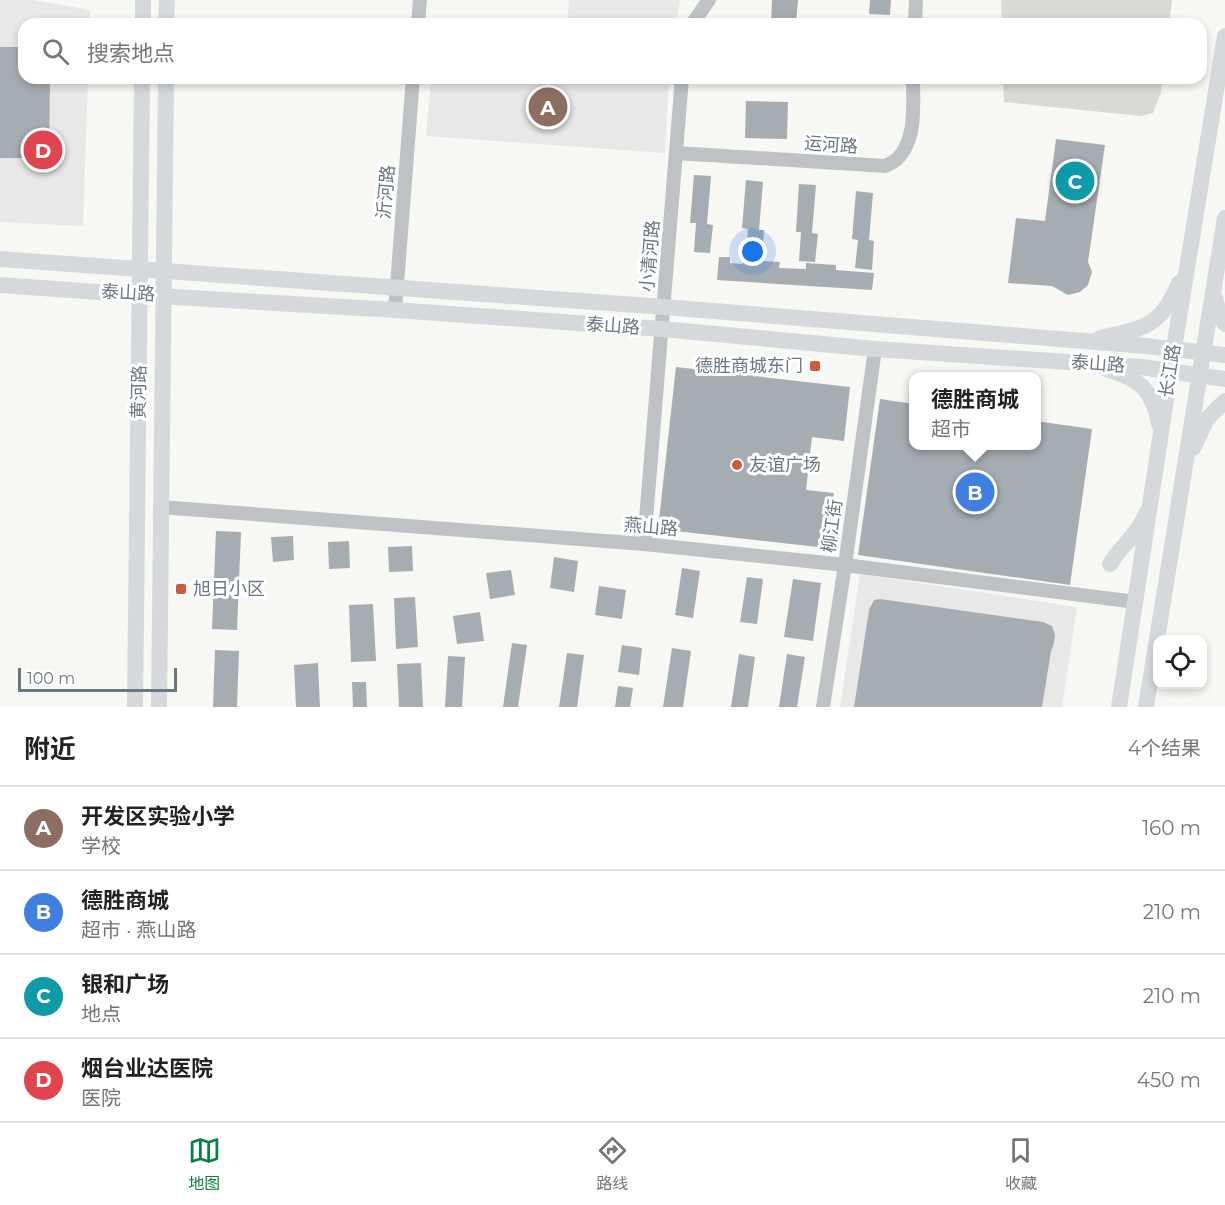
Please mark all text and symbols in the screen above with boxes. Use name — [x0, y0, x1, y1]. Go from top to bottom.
search box — [18, 18, 1207, 84]
icon: search — [39, 35, 72, 68]
text: 搜索地点 — [87, 40, 175, 67]
pin: A — [528, 84, 568, 130]
pin: D — [24, 128, 63, 172]
street label: 运河路 — [803, 132, 859, 158]
pin: C — [1056, 158, 1094, 204]
street label: 沂河路 — [373, 164, 399, 220]
street label: 小清河路 — [636, 219, 664, 293]
your location — [738, 237, 767, 266]
street label: 泰山路 — [100, 281, 156, 305]
street label: 泰山路 — [585, 313, 641, 339]
street label: 长江路 — [1155, 343, 1185, 399]
street label: 泰山路 — [1070, 351, 1126, 377]
place label: 德胜商城东门 — [695, 355, 803, 377]
marker: 德胜商城东门 — [808, 359, 822, 373]
street label: 黄河路 — [128, 365, 150, 419]
popup — [909, 372, 1041, 450]
text: 德胜商城 — [931, 386, 1019, 413]
text: 超市 — [931, 417, 971, 441]
place label: 友谊广场 — [749, 454, 821, 476]
marker: 友谊广场 — [730, 458, 744, 472]
pin: B — [956, 470, 994, 514]
street label: 柳江街 — [817, 498, 847, 554]
street label: 燕山路 — [623, 514, 679, 540]
place label: 旭日小区 — [193, 578, 265, 600]
marker: 旭日小区 — [174, 582, 188, 596]
map controls — [1153, 635, 1207, 689]
button: locate — [1153, 635, 1207, 689]
scale bar — [18, 665, 177, 692]
text: 100 m — [27, 669, 75, 688]
text: 附近 — [24, 733, 76, 765]
text: 4个结果 — [1128, 736, 1201, 760]
text: 开发区实验小学 — [81, 803, 235, 830]
text: A — [36, 816, 51, 840]
text: 160 m — [1142, 816, 1201, 840]
text: 学校 — [81, 834, 121, 858]
text: 德胜商城 — [81, 887, 169, 914]
text: B — [36, 900, 51, 924]
text: 210 m — [1143, 900, 1201, 924]
text: 超市 · 燕山路 — [81, 918, 197, 942]
text: 银和广场 — [81, 971, 169, 998]
text: C — [36, 984, 51, 1008]
text: 210 m — [1143, 984, 1201, 1008]
text: 地点 — [81, 1002, 121, 1026]
text: 烟台业达医院 — [81, 1055, 213, 1082]
text: D — [35, 1068, 52, 1092]
text: 450 m — [1137, 1068, 1201, 1092]
text: 医院 — [81, 1086, 121, 1110]
tab: 地图 — [188, 1134, 221, 1194]
tab: 路线 — [596, 1134, 629, 1194]
tab: 收藏 — [1004, 1134, 1037, 1194]

